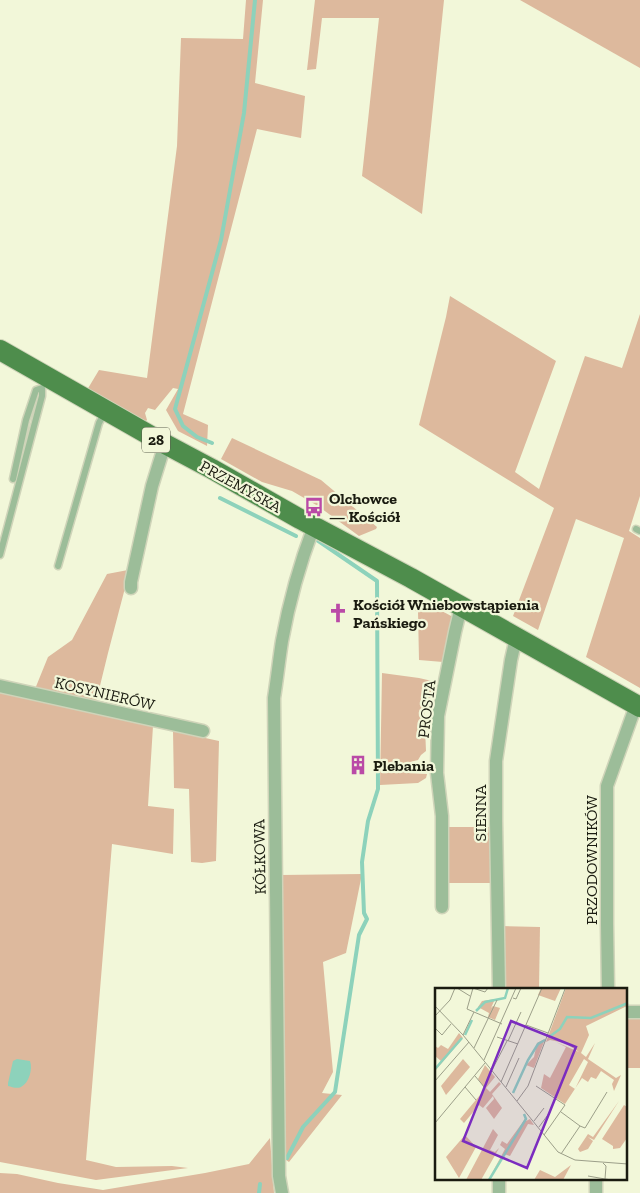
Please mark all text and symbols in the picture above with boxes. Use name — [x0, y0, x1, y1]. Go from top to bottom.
road number: 28 — [142, 428, 170, 452]
street label: PRZEMYSKA — [197, 456, 285, 517]
place label: Olchowce — Kościół — [329, 489, 400, 526]
bus stop icon: Olchowce — Kościół — [303, 496, 325, 518]
place label: Kościół Wniebowstąpienia Pańskiego — [353, 595, 539, 632]
church icon: Kościół Wniebowstąpienia Pańskiego — [327, 602, 349, 624]
street label: KOSYNIERÓW — [53, 673, 157, 714]
street label: PROSTA — [414, 678, 440, 739]
building icon: Plebania — [347, 754, 369, 776]
place label: Plebania — [373, 756, 434, 775]
street label: SIENNA — [471, 784, 490, 841]
street label: PRZODOWNIKÓW — [582, 795, 601, 925]
street label: KÓŁKOWA — [249, 819, 270, 895]
inset map — [435, 988, 628, 1180]

